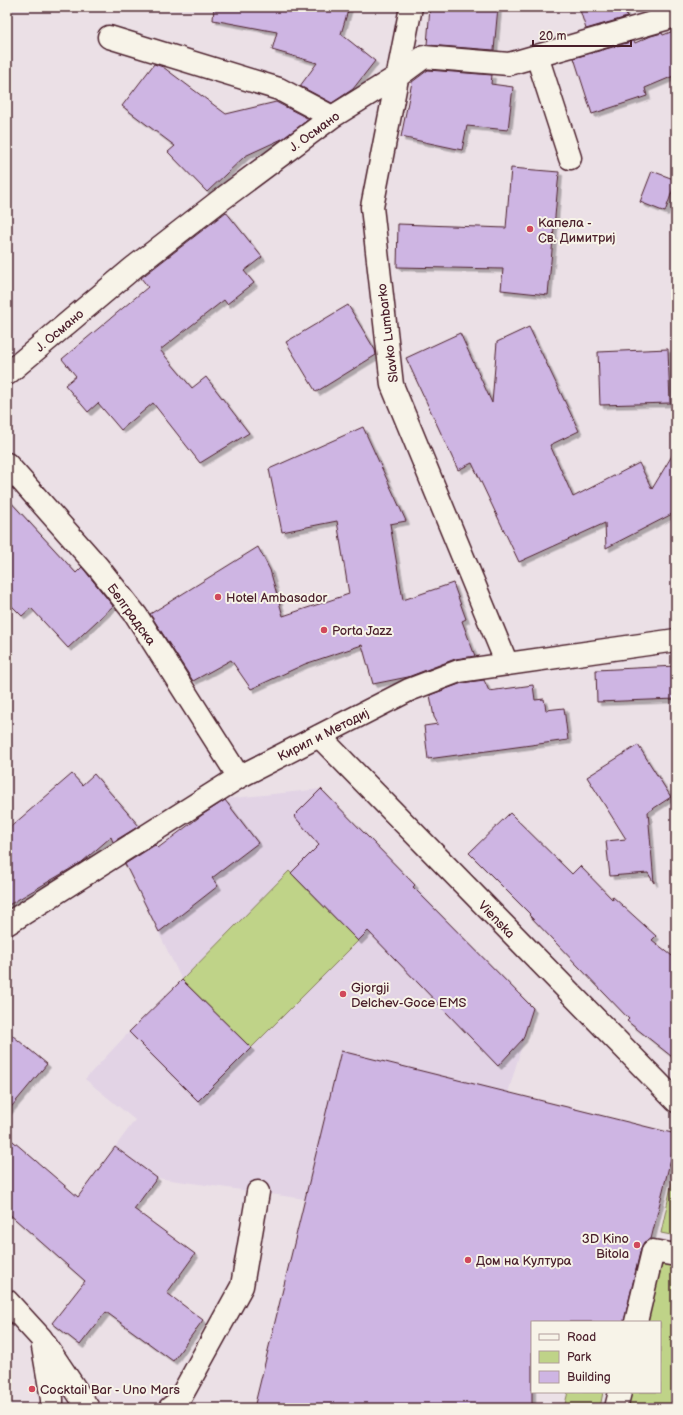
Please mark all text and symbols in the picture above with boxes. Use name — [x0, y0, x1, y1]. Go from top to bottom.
scale bar — [533, 22, 631, 48]
text: 20 m — [539, 29, 566, 44]
street label: Ј. Османо — [286, 108, 343, 155]
place label: Капела - Св. Димитриј — [538, 215, 616, 246]
marker: Капела - Св. Димитриј — [525, 224, 535, 234]
street label: Slavko Lumbarko — [374, 282, 402, 383]
street label: Ј. Османо — [32, 306, 87, 356]
street label: Белградска — [103, 581, 159, 649]
place label: Hotel Ambasador — [226, 590, 328, 606]
marker: Hotel Ambasador — [213, 592, 223, 602]
place label: Porta Jazz — [332, 623, 393, 639]
marker: Porta Jazz — [319, 625, 329, 635]
street label: Кирил и Методиј — [275, 705, 372, 765]
street label: Vienska — [475, 898, 518, 942]
place label: Gjorgji Delchev-Goce EMS — [351, 980, 467, 1011]
marker: Gjorgji Delchev-Goce EMS — [338, 989, 348, 999]
place label: 3D Kino Bitola — [582, 1231, 629, 1262]
marker: 3D Kino Bitola — [632, 1240, 642, 1250]
place label: Дом на Култура — [476, 1253, 572, 1269]
marker: Дом на Култура — [463, 1255, 473, 1265]
legend — [531, 1321, 661, 1393]
text: Road — [567, 1330, 596, 1345]
text: Park — [567, 1350, 591, 1365]
text: Building — [567, 1370, 611, 1385]
place label: Cocktail Bar - Uno Mars — [40, 1382, 180, 1398]
marker: Cocktail Bar - Uno Mars — [27, 1384, 37, 1394]

